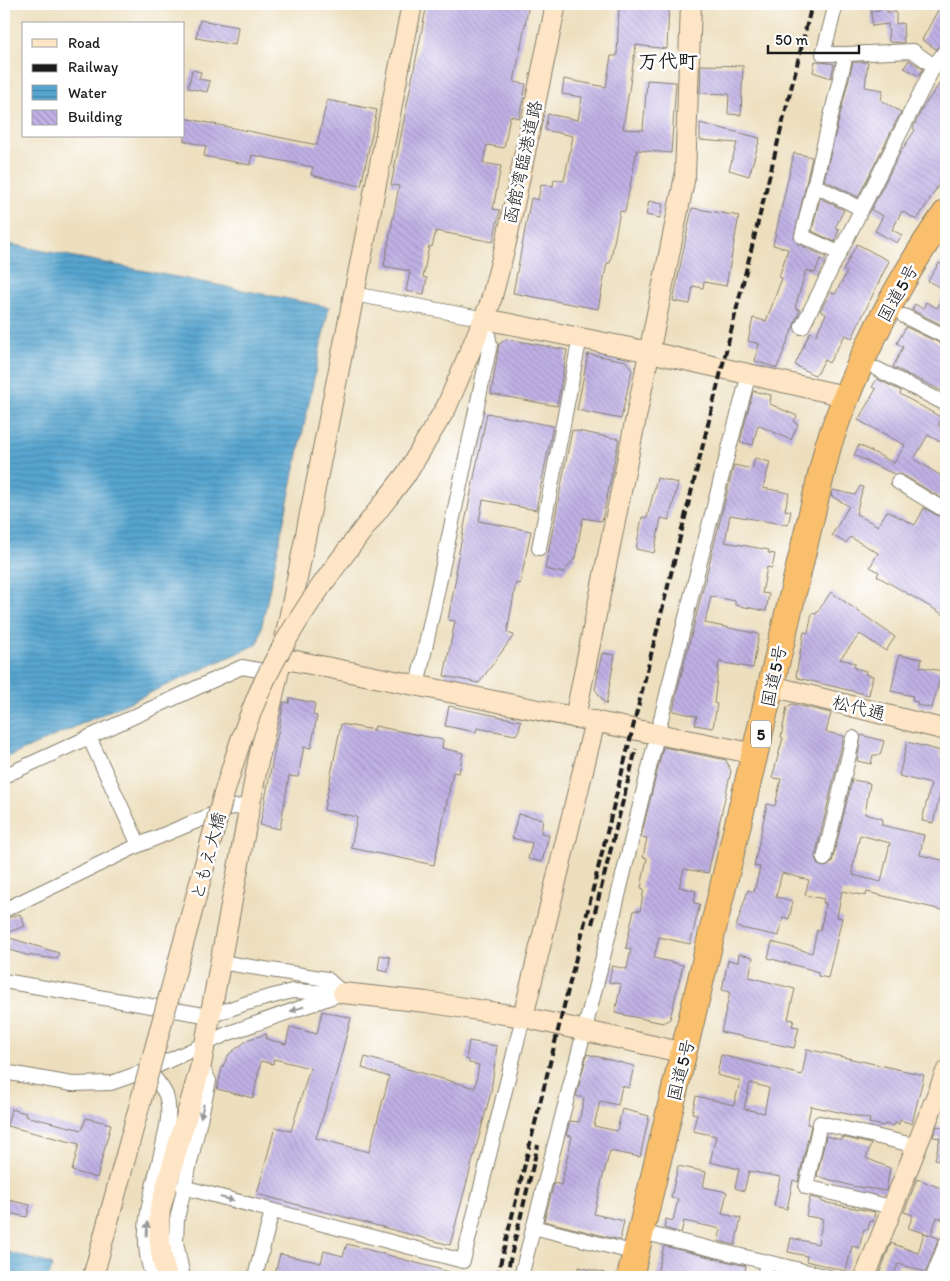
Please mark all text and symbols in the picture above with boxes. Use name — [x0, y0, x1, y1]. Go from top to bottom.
legend — [22, 22, 185, 138]
scale bar — [768, 22, 859, 54]
text: 50 m — [775, 31, 808, 49]
text: Road — [68, 34, 101, 52]
district label: 万代町 — [638, 49, 698, 73]
text: Railway — [68, 58, 118, 76]
text: Water — [68, 84, 107, 102]
street label: 函館湾臨港道路 — [499, 98, 547, 226]
text: Building — [68, 108, 122, 126]
street label: 国道5号 — [873, 260, 923, 326]
street label: 国道5号 — [757, 643, 791, 709]
street label: 松代通 — [830, 691, 888, 725]
road number: 5 — [751, 721, 771, 748]
street label: ともえ大橋 — [186, 810, 230, 902]
one-way arrow — [289, 1005, 304, 1013]
street label: 国道5号 — [663, 1037, 699, 1103]
one-way arrow — [198, 1103, 206, 1118]
one-way arrow — [220, 1195, 235, 1203]
one-way arrow — [143, 1221, 151, 1237]

